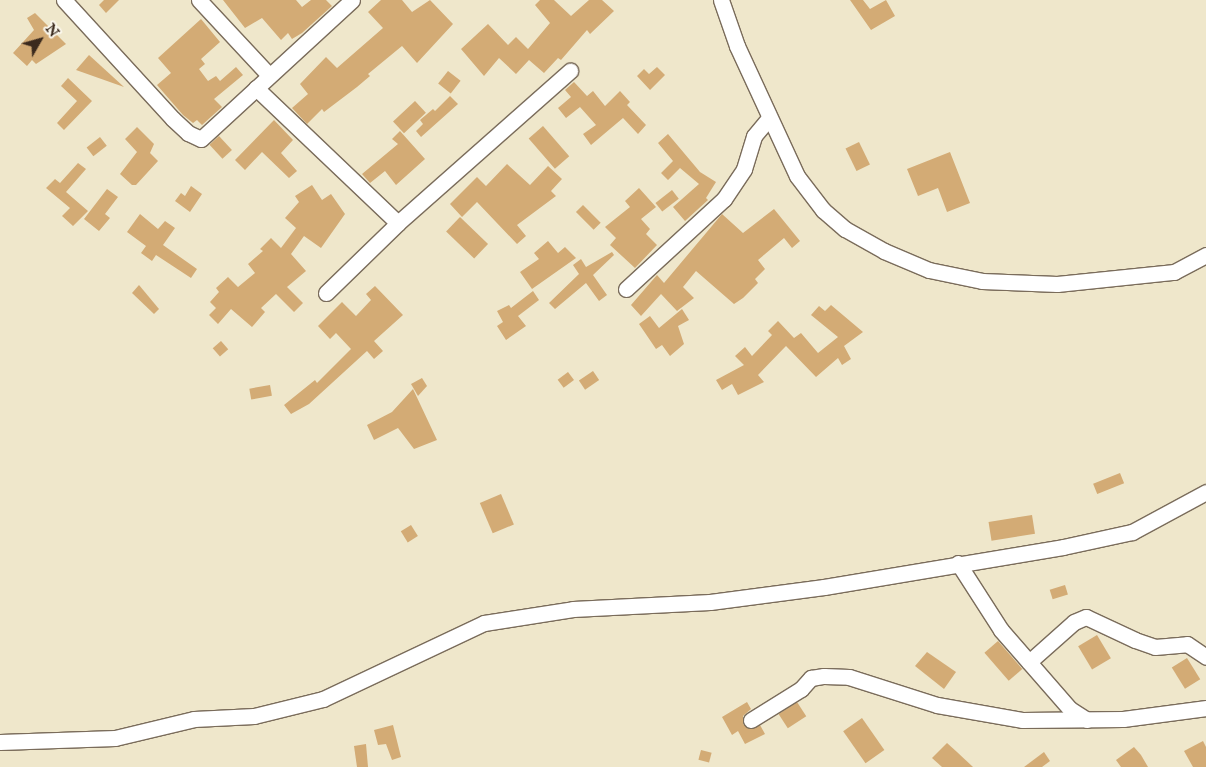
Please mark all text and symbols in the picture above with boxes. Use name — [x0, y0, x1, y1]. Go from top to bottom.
north arrow — [15, 15, 65, 65]
text: N — [41, 20, 63, 41]

